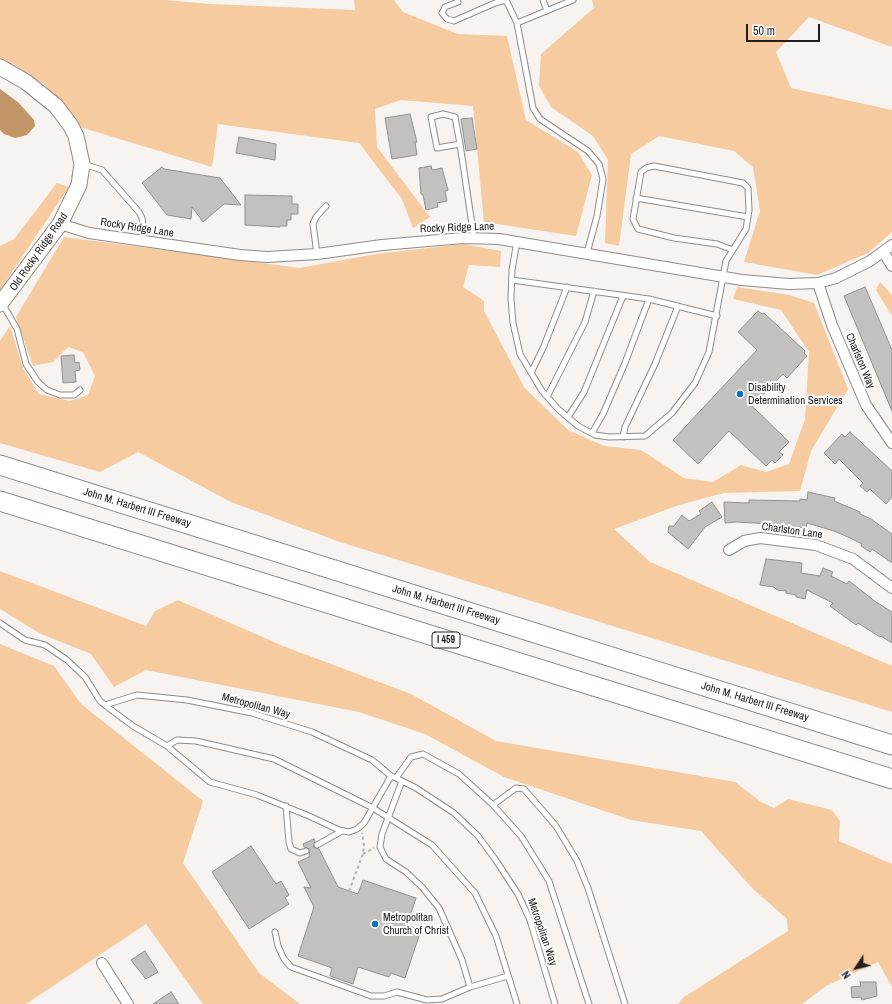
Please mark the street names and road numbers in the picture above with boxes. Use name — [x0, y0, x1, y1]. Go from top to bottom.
street label: Old Rocky Ridge Road — [7, 210, 71, 294]
street label: Rocky Ridge Lane — [99, 216, 175, 240]
street label: Rocky Ridge Lane — [420, 220, 494, 236]
street label: Charlston Way — [842, 331, 878, 391]
street label: John M. Harbert III Freeway — [82, 485, 192, 531]
street label: Charlston Lane — [761, 520, 823, 542]
street label: John M. Harbert III Freeway — [391, 582, 501, 628]
road number: I 459 — [432, 632, 460, 648]
street label: John M. Harbert III Freeway — [700, 679, 810, 725]
street label: Metropolitan Way — [220, 691, 292, 721]
street label: Metropolitan Way — [524, 897, 560, 967]

